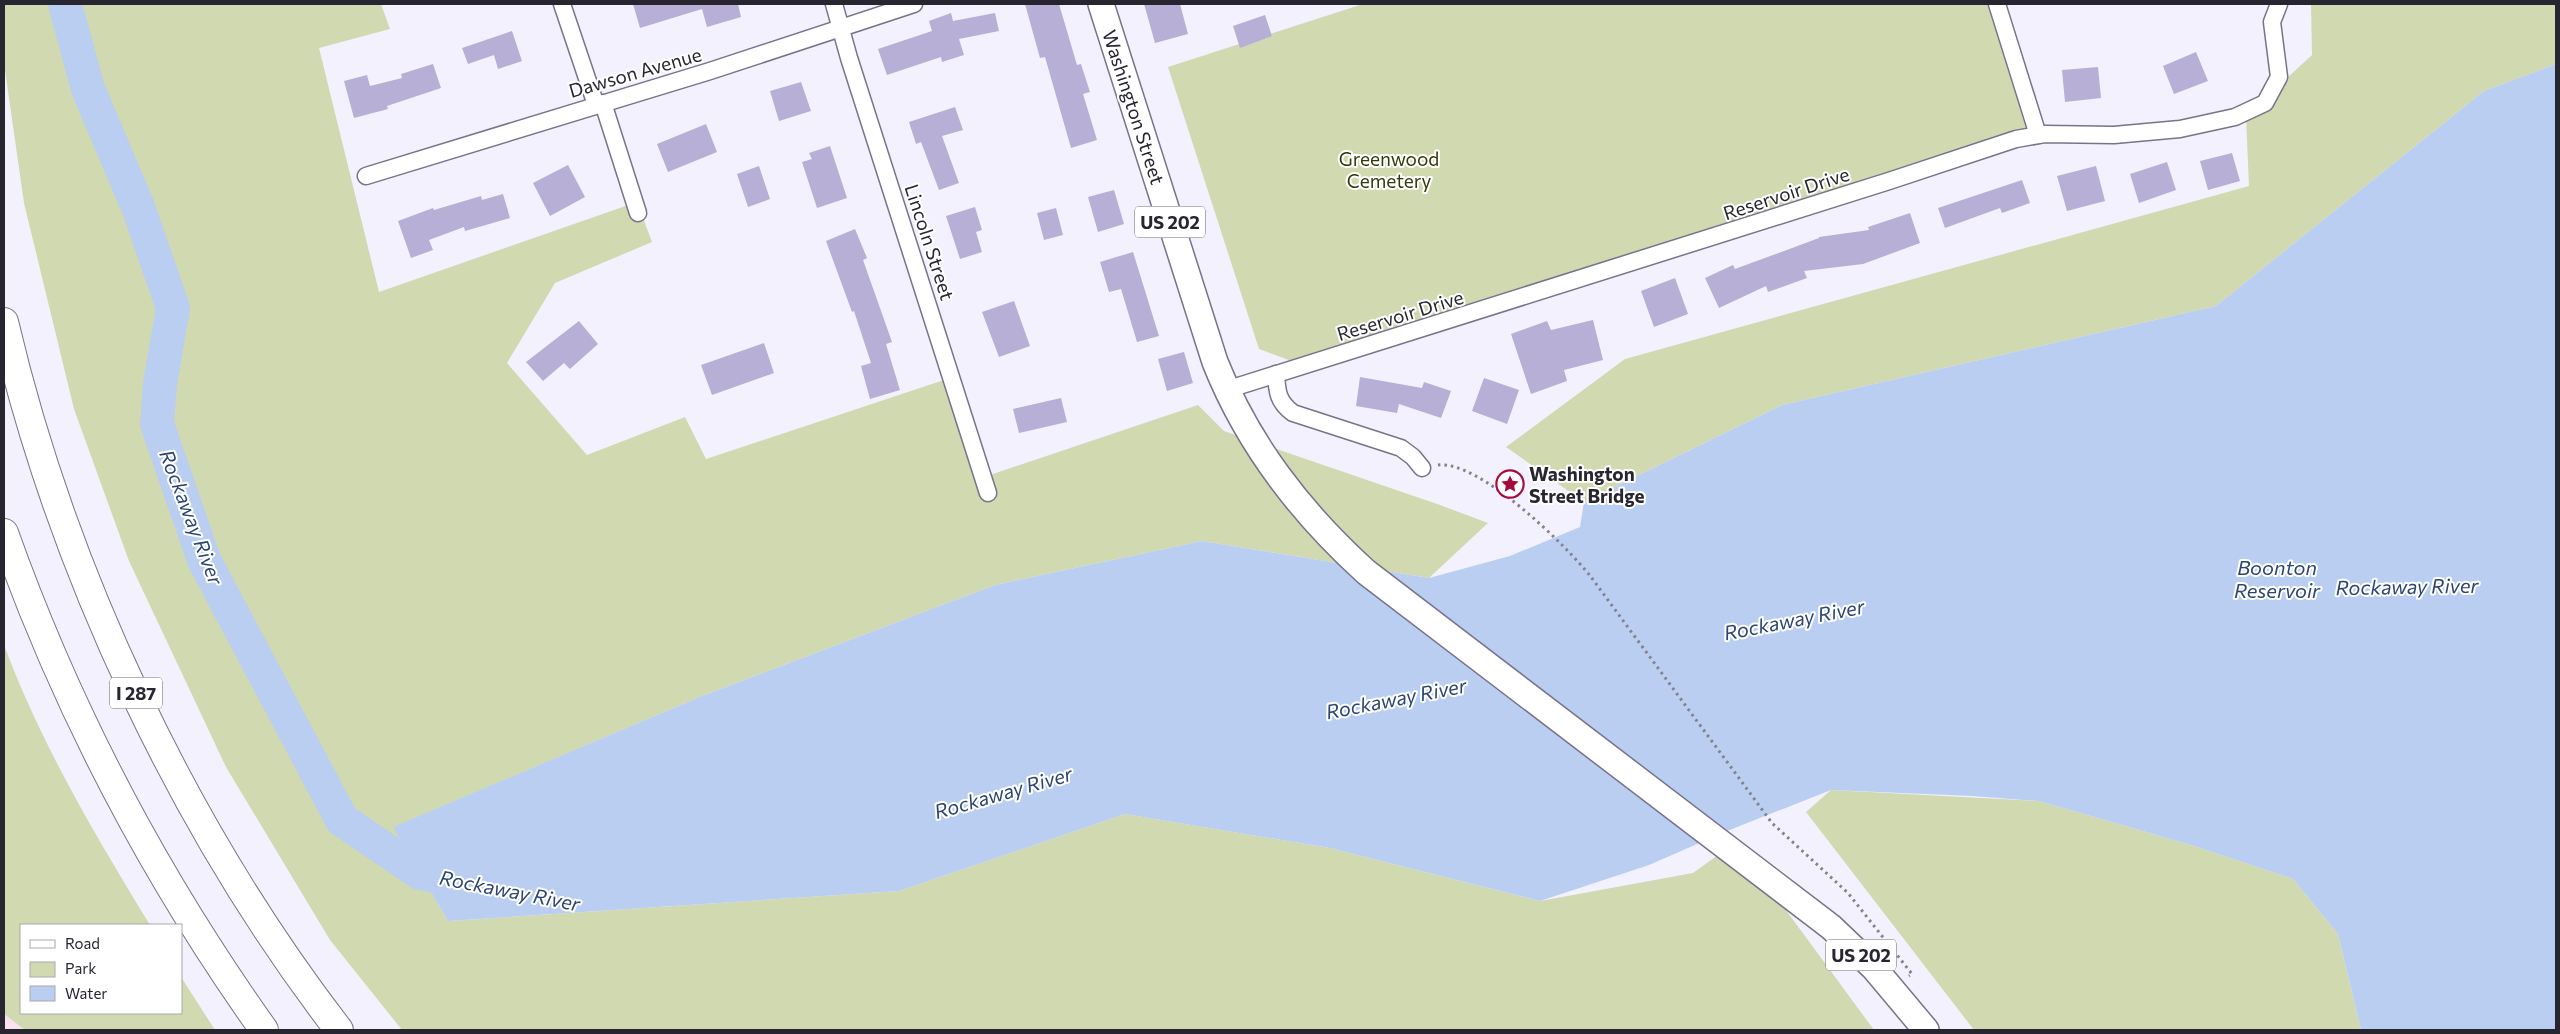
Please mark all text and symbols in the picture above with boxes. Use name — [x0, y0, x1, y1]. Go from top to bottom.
street label: Washington Street — [1098, 27, 1170, 187]
street label: Dawson Avenue — [566, 42, 704, 102]
park label: Greenwood Cemetery — [1339, 147, 1439, 192]
street label: Reservoir Drive — [1720, 162, 1852, 224]
street label: Lincoln Street — [900, 181, 960, 303]
road number: US 202 — [1135, 206, 1205, 238]
street label: Reservoir Drive — [1334, 285, 1466, 345]
water label: Rockaway River — [155, 446, 229, 589]
place label: Washington Street Bridge — [1529, 462, 1645, 507]
place icon: Washington Street Bridge — [1495, 469, 1525, 499]
water label: Boonton Reservoir — [2234, 555, 2321, 602]
water label: Rockaway River — [2336, 573, 2479, 599]
water label: Rockaway River — [1722, 593, 1867, 644]
water label: Rockaway River — [1324, 672, 1469, 723]
road number: I 287 — [110, 678, 162, 708]
water label: Rockaway River — [931, 761, 1076, 823]
water label: Rockaway River — [438, 865, 583, 916]
legend — [20, 924, 182, 1014]
text: Road — [65, 934, 100, 952]
road number: US 202 — [1826, 940, 1896, 970]
text: Park — [65, 959, 96, 977]
text: Water — [65, 984, 107, 1002]

